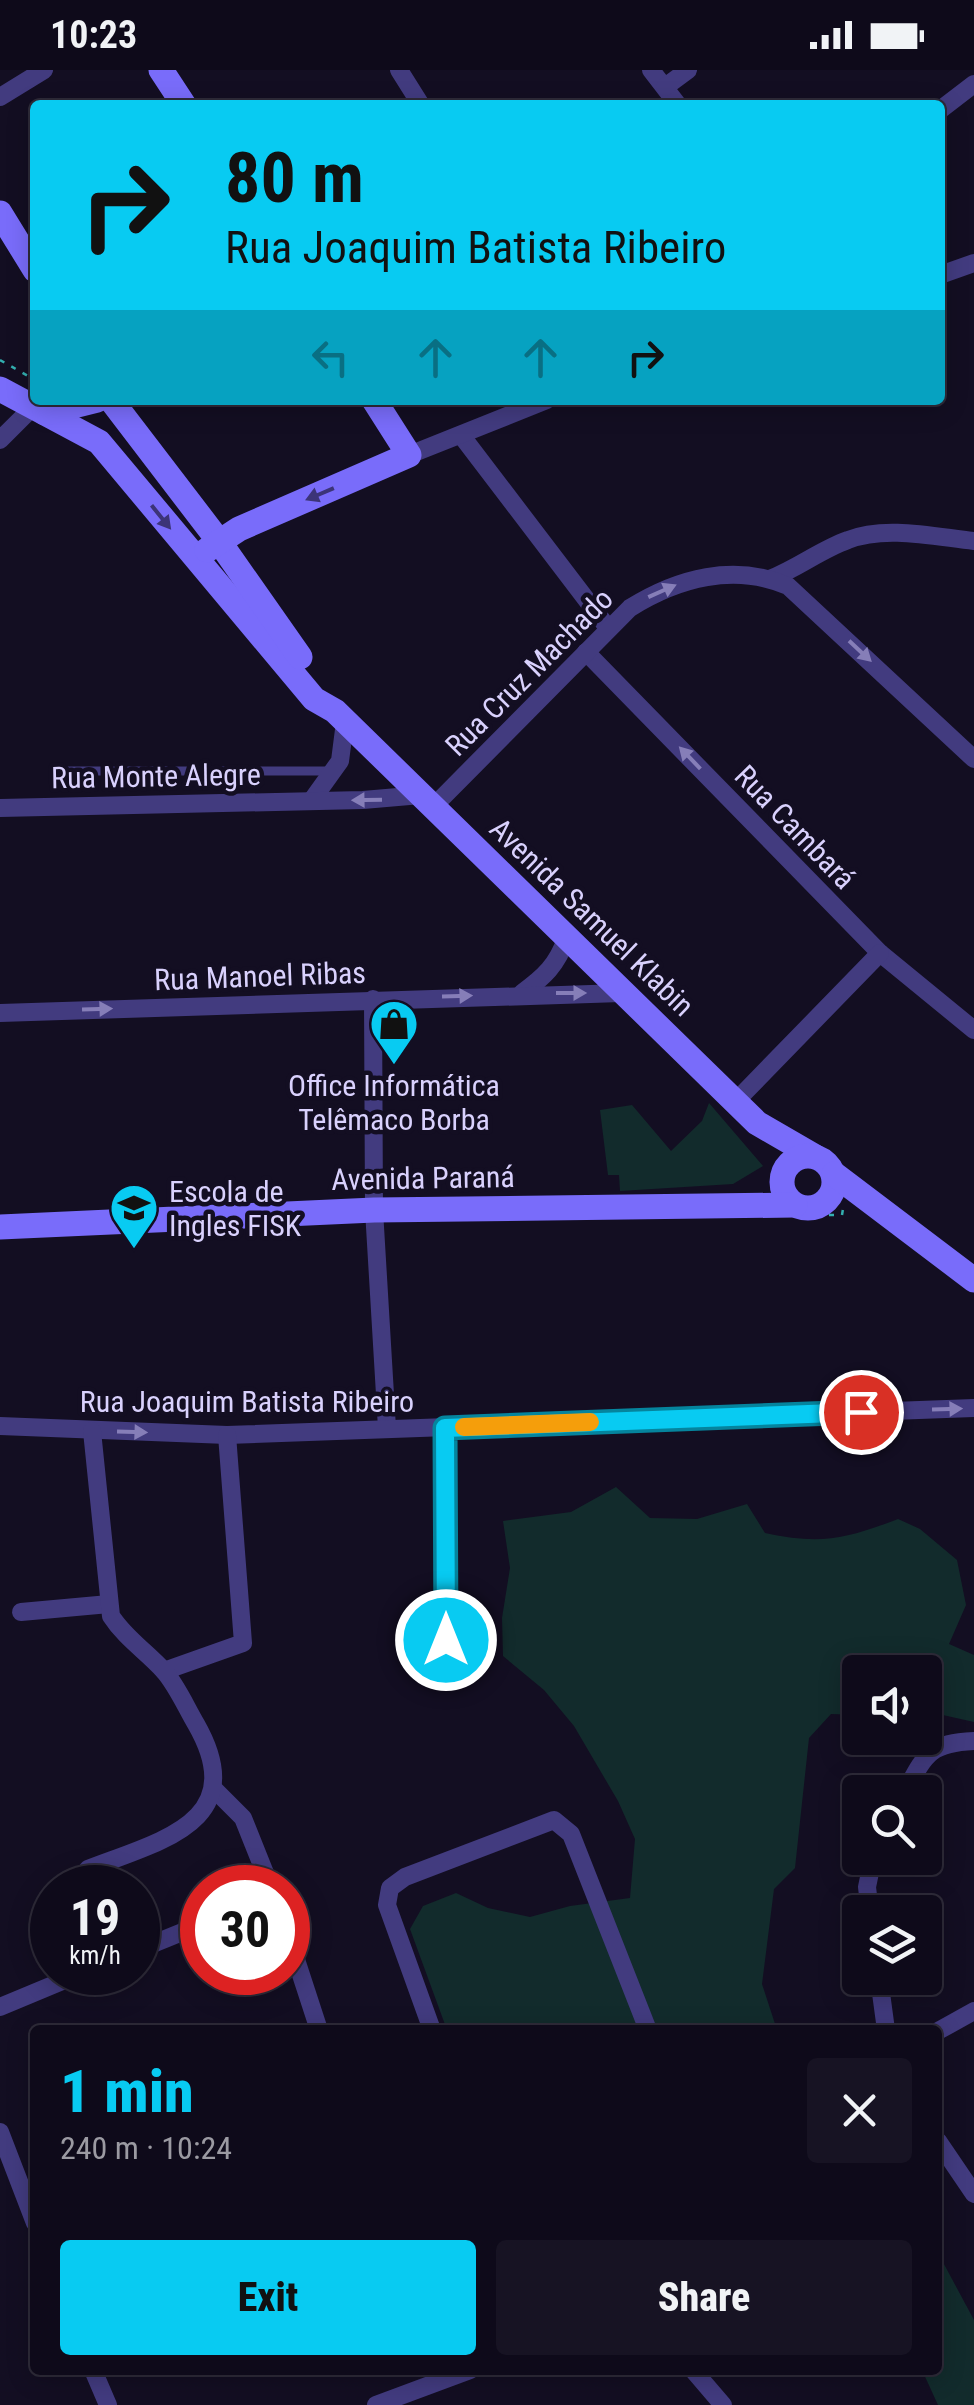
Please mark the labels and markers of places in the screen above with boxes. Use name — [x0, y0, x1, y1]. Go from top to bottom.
shop icon: Office Informática Telêmaco Borba — [368, 998, 420, 1066]
place label: Office Informática Telêmaco Borba — [288, 1068, 500, 1137]
place label: Escola de Ingles FISK — [169, 1174, 302, 1243]
school or university icon: Escola de Ingles FISK — [108, 1182, 160, 1250]
pin — [819, 1370, 904, 1455]

